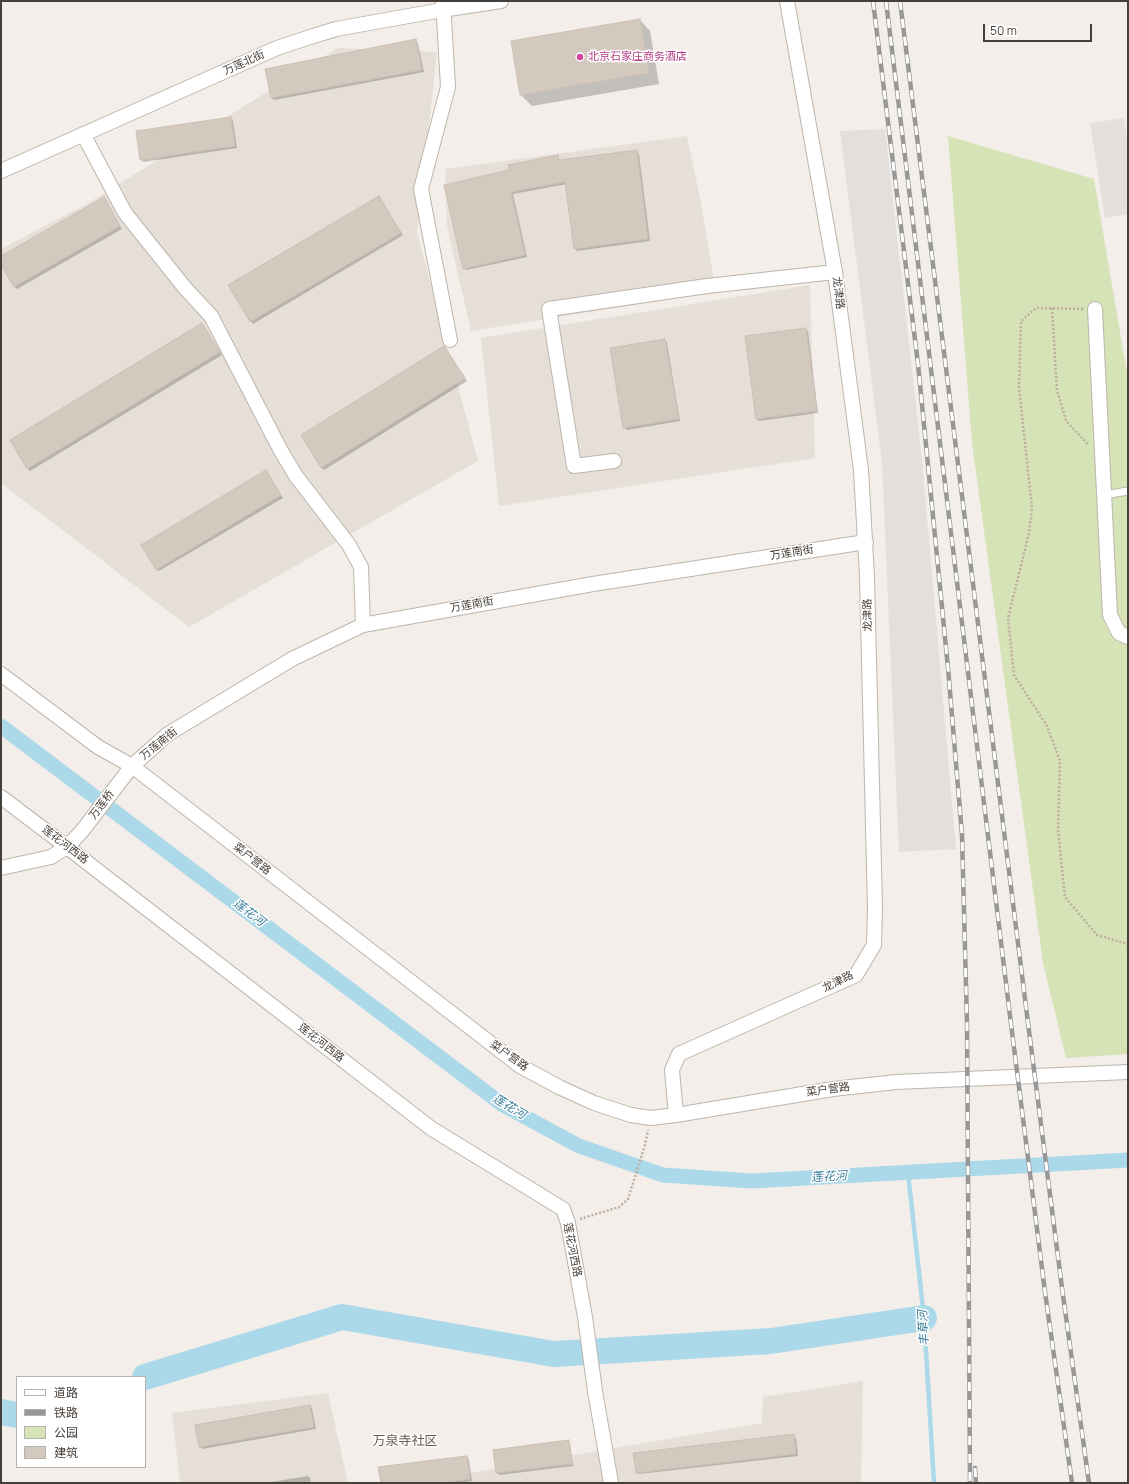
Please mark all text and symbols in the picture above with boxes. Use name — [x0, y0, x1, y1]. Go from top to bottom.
scale bar — [985, 16, 1094, 42]
text: 50 m — [990, 22, 1017, 39]
street label: 万莲北街 — [221, 48, 267, 78]
place label: 北京石家庄商务酒店 — [588, 50, 687, 64]
marker: 北京石家庄商务酒店 — [575, 52, 585, 62]
street label: 龙津路 — [829, 276, 847, 310]
street label: 万莲南街 — [769, 543, 815, 563]
street label: 万莲南街 — [449, 595, 495, 615]
street label: 龙津路 — [861, 598, 875, 632]
street label: 万莲南街 — [138, 725, 180, 763]
street label: 万莲桥 — [87, 788, 117, 822]
street label: 莲花河西路 — [39, 823, 91, 867]
street label: 菜户营路 — [231, 840, 273, 878]
water label: 莲花河 — [230, 896, 268, 930]
street label: 龙津路 — [820, 969, 856, 995]
street label: 莲花河西路 — [295, 1021, 347, 1065]
street label: 菜户营路 — [487, 1038, 531, 1074]
street label: 菜户营路 — [805, 1080, 851, 1100]
water label: 莲花河 — [490, 1092, 528, 1122]
water label: 莲花河 — [811, 1169, 847, 1185]
street label: 莲花河西路 — [560, 1222, 584, 1278]
water label: 丰草河 — [916, 1310, 932, 1346]
legend — [16, 1376, 146, 1468]
text: 道路 — [54, 1384, 78, 1401]
text: 铁路 — [54, 1404, 78, 1421]
text: 公园 — [54, 1424, 78, 1441]
district label: 万泉寺社区 — [373, 1433, 437, 1449]
text: 建筑 — [54, 1444, 78, 1461]

